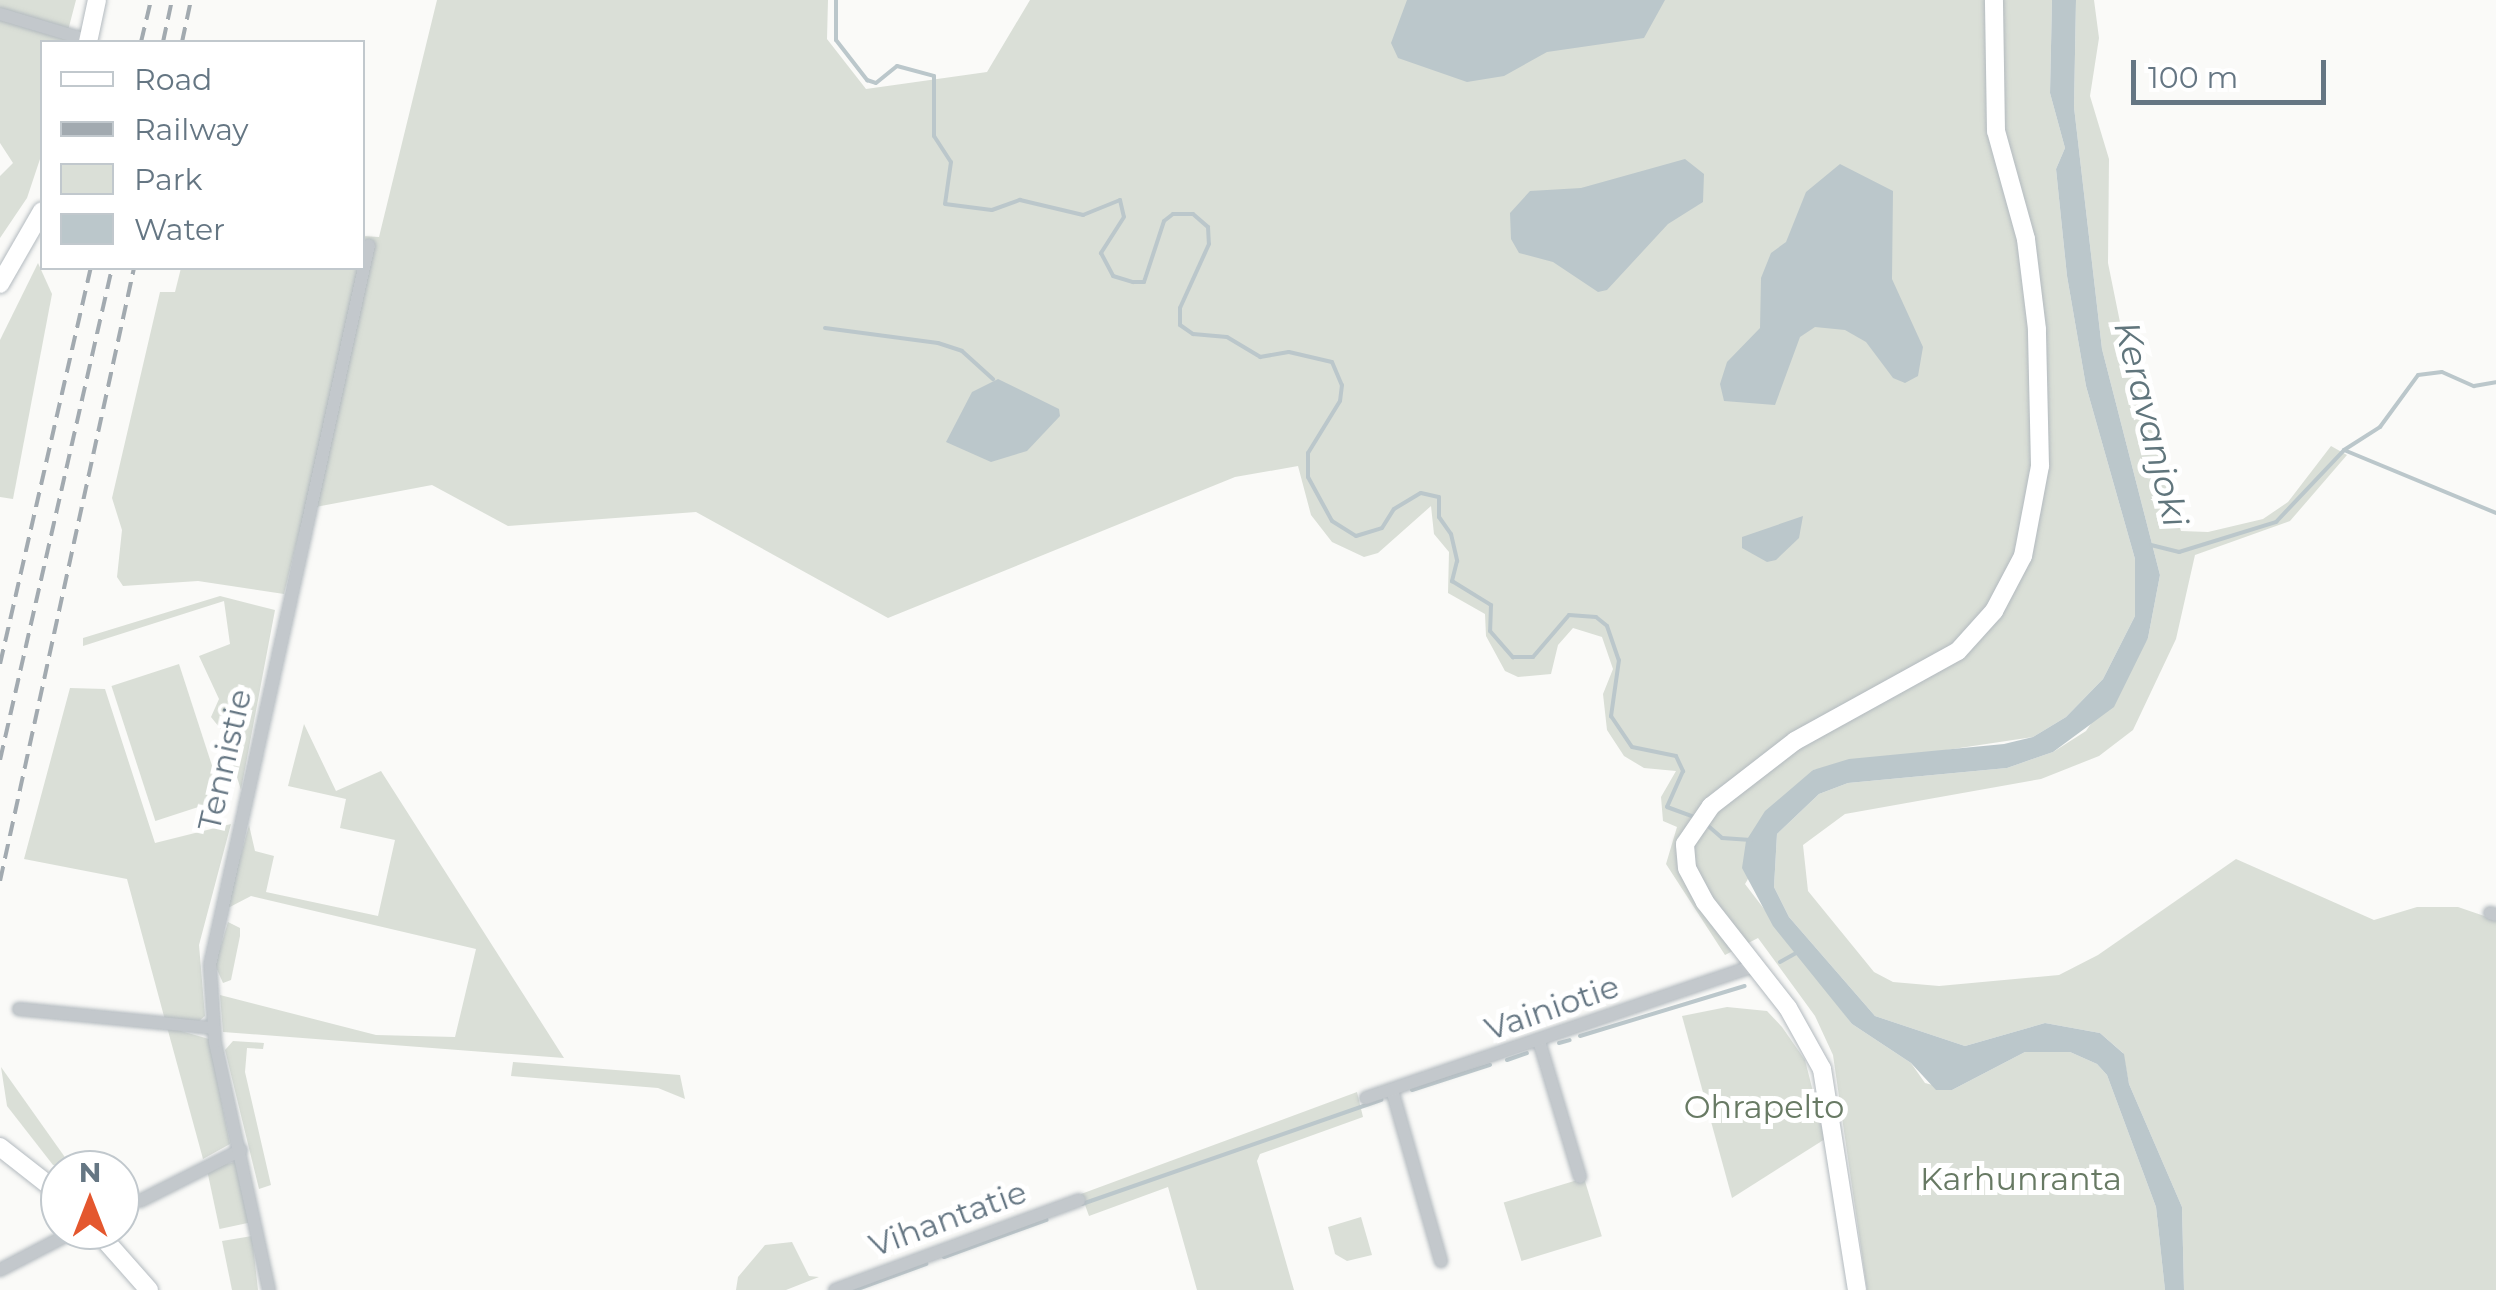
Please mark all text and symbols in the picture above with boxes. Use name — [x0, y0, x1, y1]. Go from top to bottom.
legend — [40, 40, 365, 270]
scale bar — [2136, 40, 2331, 102]
text: 100 m — [2148, 59, 2238, 96]
text: Road — [134, 61, 212, 98]
text: Railway — [134, 111, 249, 148]
text: Park — [134, 161, 203, 198]
text: Water — [134, 211, 225, 248]
water label: Keravanjoki — [2105, 317, 2197, 531]
street label: Tennistie — [190, 685, 260, 835]
street label: Vainiotie — [1480, 967, 1624, 1049]
park label: Ohrapelto — [1684, 1088, 1844, 1126]
north arrow — [40, 1150, 140, 1250]
text: N — [79, 1155, 101, 1189]
park label: Karhunranta — [1920, 1160, 2122, 1198]
street label: Vihantatie — [864, 1173, 1032, 1265]

